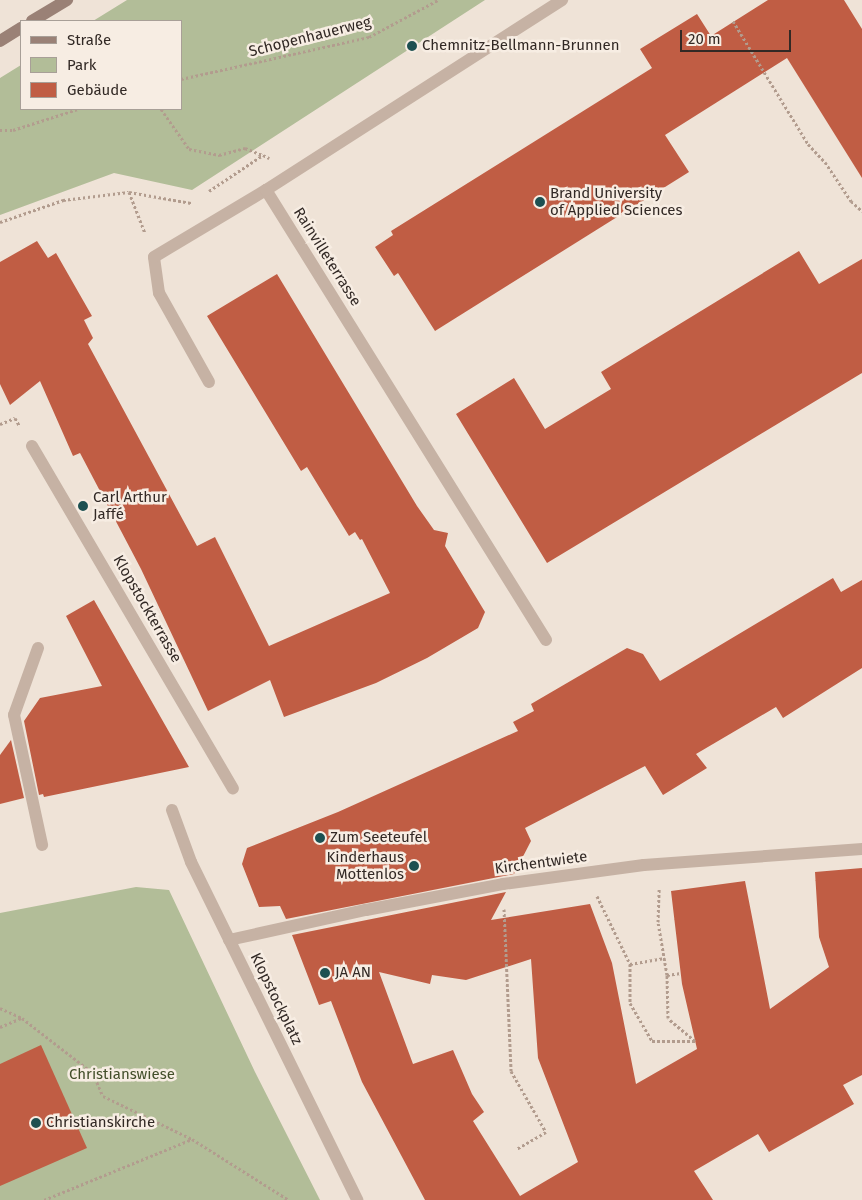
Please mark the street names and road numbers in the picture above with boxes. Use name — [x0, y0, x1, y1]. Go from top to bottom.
street label: Schopenhauerweg — [247, 13, 373, 61]
street label: Rainvilleterrasse — [289, 204, 365, 310]
street label: Klopstockterrasse — [109, 552, 185, 666]
street label: Kirchentwiete — [494, 848, 588, 878]
street label: Klopstockplatz — [246, 950, 306, 1048]

